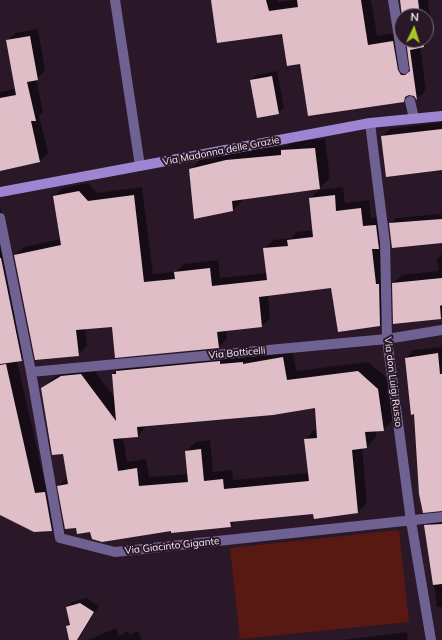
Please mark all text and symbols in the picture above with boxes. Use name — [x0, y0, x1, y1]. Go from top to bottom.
north arrow — [394, 8, 434, 48]
text: N — [410, 10, 419, 24]
street label: Via Madonna delle Grazie — [162, 134, 280, 168]
street label: Via don Luigi Russo — [382, 336, 404, 428]
street label: Via Botticelli — [208, 345, 266, 361]
street label: Via Giacinto Gigante — [124, 535, 220, 557]

